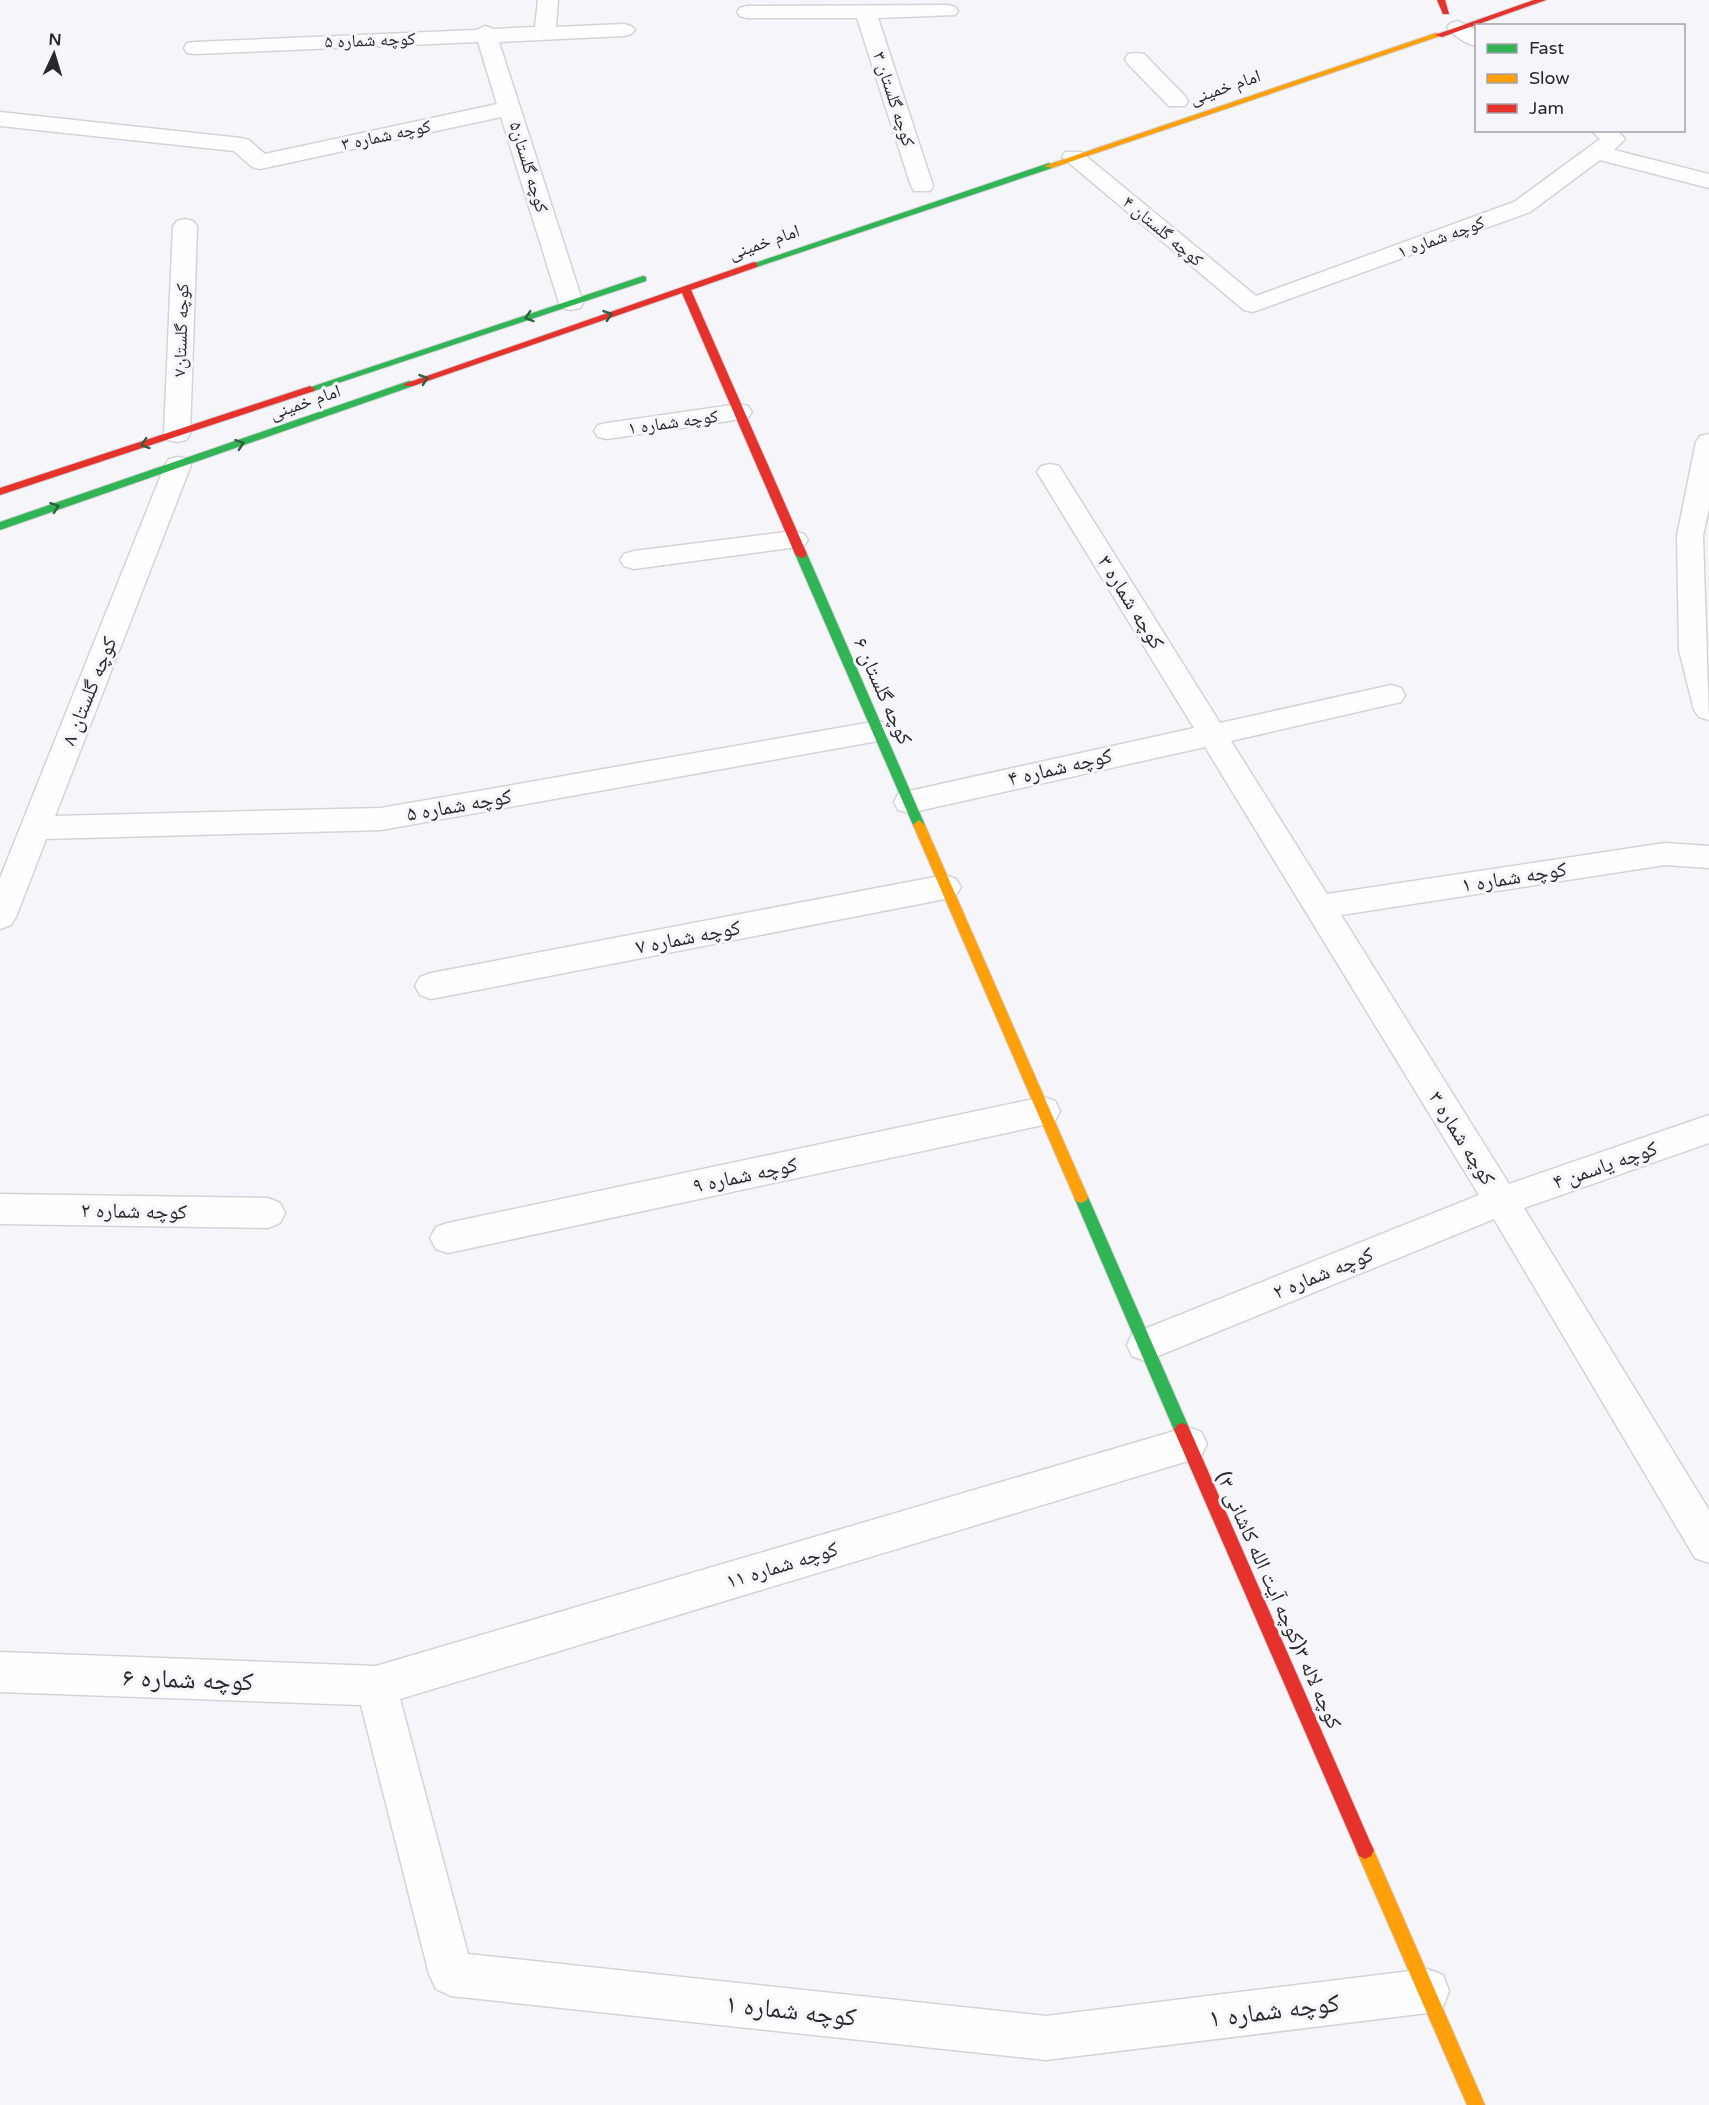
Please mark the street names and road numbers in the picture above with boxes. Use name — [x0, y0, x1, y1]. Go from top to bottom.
street label: کوچه شماره ۵ — [324, 27, 416, 53]
street label: کوچه گلستان ۳ — [868, 49, 920, 150]
street label: امام خمینی — [1187, 65, 1264, 110]
street label: کوچه شماره ۳ — [339, 115, 433, 155]
street label: کوچه گلستان۵ — [505, 119, 553, 215]
street label: کوچه گلستان ۴ — [1118, 191, 1208, 271]
street label: کوچه شماره ۱ — [1394, 211, 1488, 263]
street label: امام خمینی — [726, 220, 803, 265]
street label: کوچه گلستان۷ — [168, 282, 194, 377]
street label: امام خمینی — [267, 380, 344, 425]
street label: کوچه شماره ۱ — [626, 405, 720, 439]
street label: کوچه شماره ۳ — [1092, 551, 1169, 654]
street label: کوچه گلستان ۸ — [56, 633, 123, 749]
street label: کوچه گلستان ۶ — [848, 634, 917, 749]
street label: کوچه شماره ۴ — [1006, 743, 1115, 792]
street label: کوچه شماره ۵ — [405, 784, 514, 827]
street label: کوچه شماره ۱ — [1460, 857, 1569, 898]
street label: کوچه شماره ۷ — [634, 915, 743, 960]
street label: کوچه شماره ۳ — [1423, 1087, 1500, 1190]
street label: کوچه یاسمن ۴ — [1550, 1136, 1661, 1195]
street label: کوچه شماره ۹ — [691, 1152, 800, 1199]
street label: کوچه شماره ۲ — [81, 1198, 188, 1225]
street label: کوچه شماره ۲ — [1269, 1242, 1377, 1305]
street label: کوچه لاله ۳(کوچه آیت الله کاشانی ۳) — [1210, 1468, 1347, 1733]
street label: کوچه شماره ۱۱ — [723, 1537, 841, 1594]
street label: کوچه شماره ۶ — [122, 1662, 254, 1697]
street label: کوچه شماره ۱ — [1207, 1987, 1341, 2034]
street label: کوچه شماره ۱ — [724, 1988, 858, 2033]

